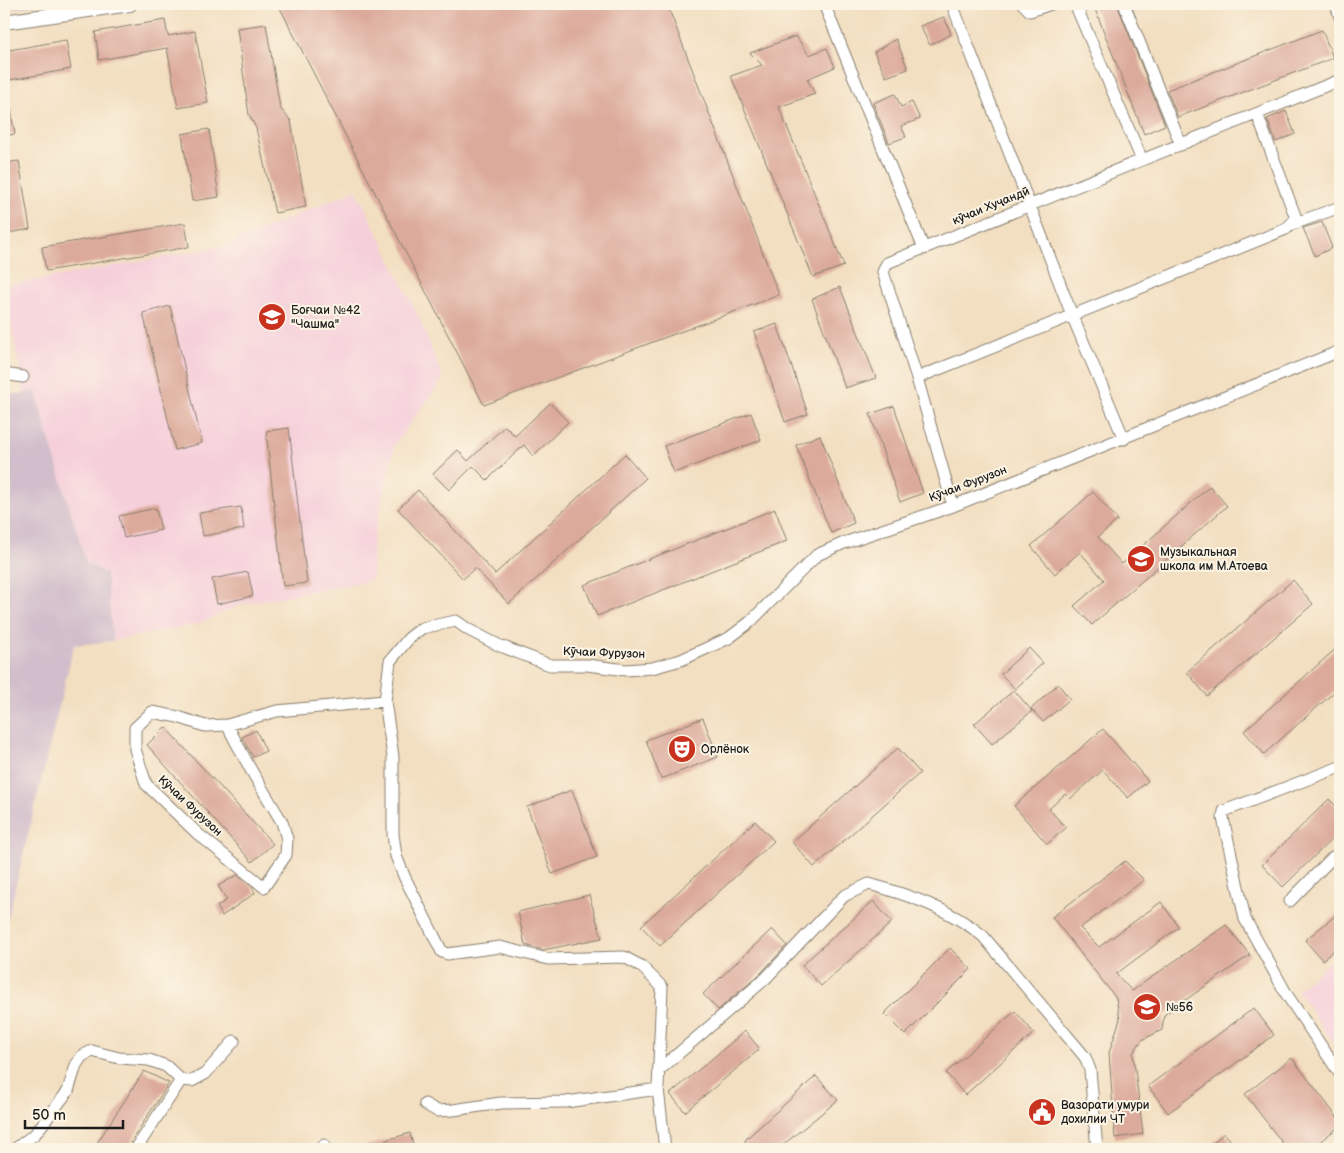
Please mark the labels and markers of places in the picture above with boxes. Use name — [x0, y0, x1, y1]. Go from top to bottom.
school or university icon: Боғчаи №42 "Чашма" — [257, 302, 287, 332]
place label: Боғчаи №42 "Чашма" — [291, 303, 360, 332]
school or university icon: Музыкальная школа им М.Атоева — [1126, 544, 1156, 574]
place label: Музыкальная школа им М.Атоева — [1160, 545, 1268, 574]
theatre icon: Орлёнок — [667, 734, 697, 764]
place label: Орлёнок — [701, 742, 750, 757]
school or university icon: №56 — [1132, 992, 1162, 1022]
place label: №56 — [1166, 1000, 1193, 1015]
public building icon: Вазорати умури дохилии ЧТ — [1027, 1097, 1057, 1127]
place label: Вазорати умури дохилии ЧТ — [1061, 1098, 1150, 1127]

